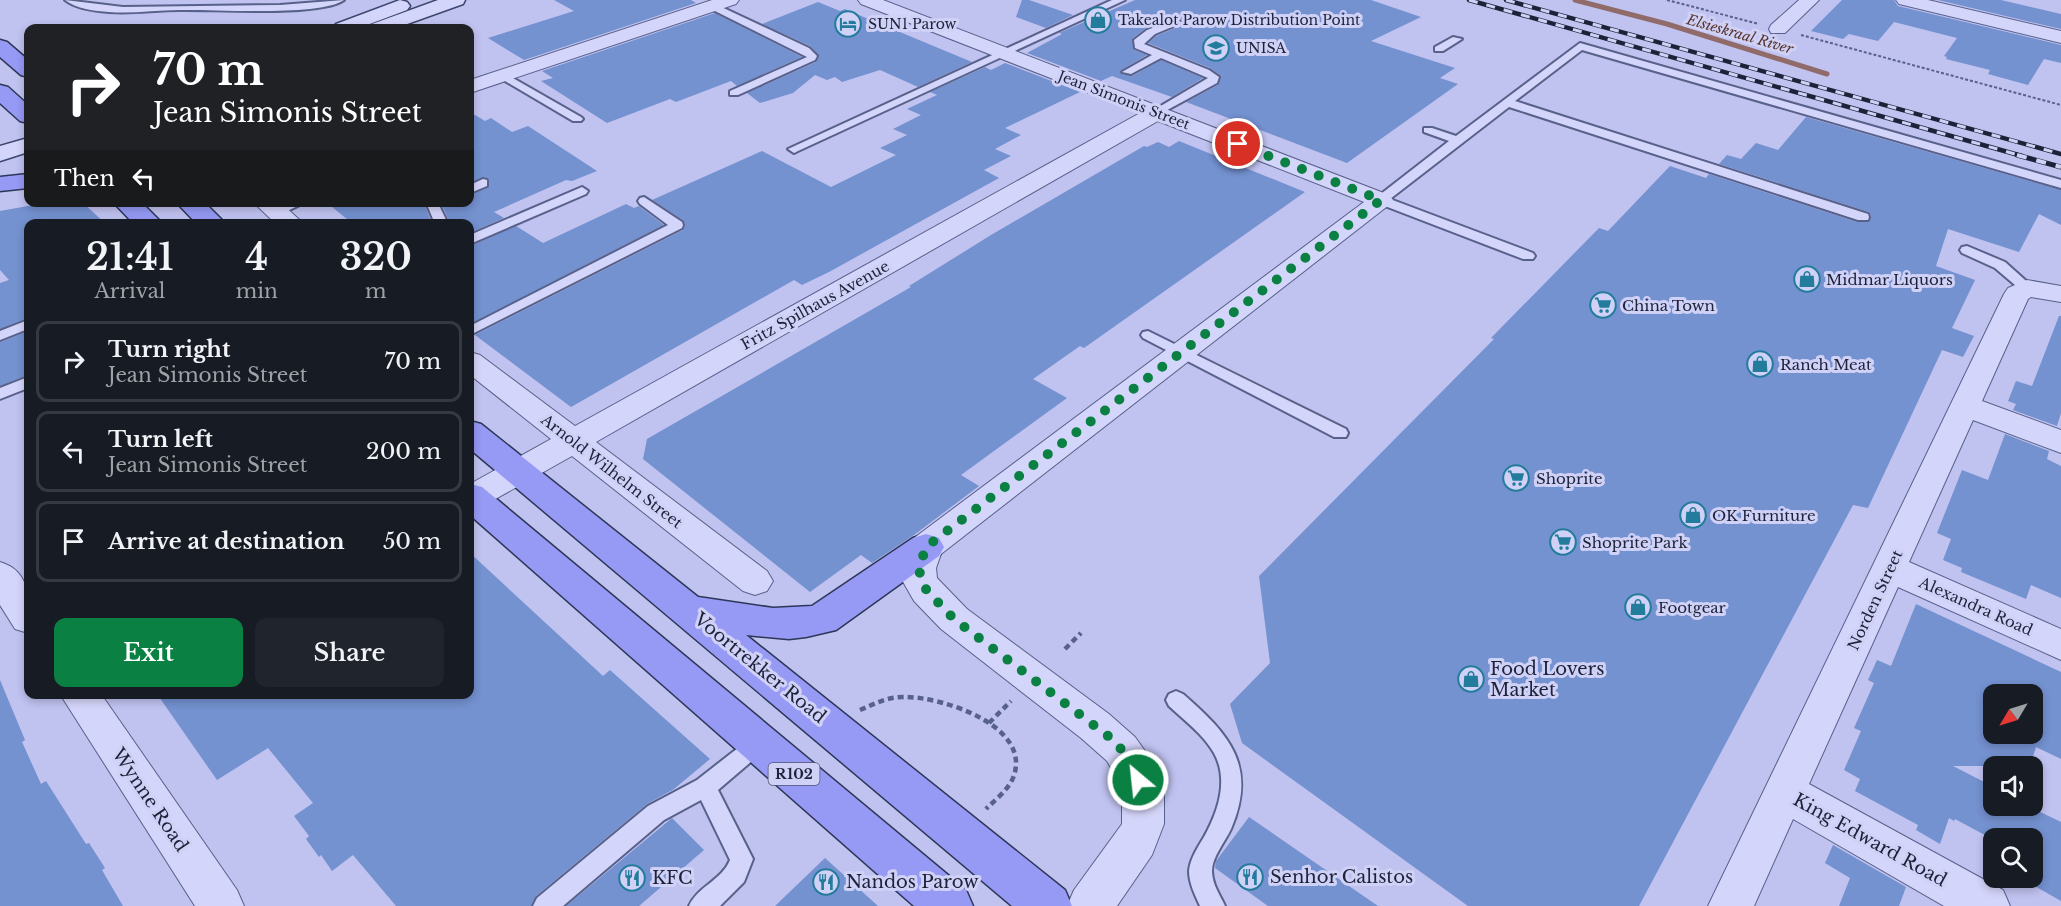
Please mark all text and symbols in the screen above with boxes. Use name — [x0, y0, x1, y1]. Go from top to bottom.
shop icon: Takealot Parow Distribution Point — [1083, 5, 1113, 35]
hotel icon: SUN1 Parow — [833, 9, 863, 39]
water label: Elsieskraal River — [1684, 10, 1796, 58]
place label: Takealot Parow Distribution Point — [1118, 11, 1361, 29]
place label: SUN1 Parow — [868, 15, 957, 33]
school or university icon: UNISA — [1201, 33, 1231, 63]
place label: UNISA — [1236, 39, 1286, 57]
text: 70 m — [153, 44, 264, 96]
icon: right — [54, 48, 132, 126]
street label: Jean Simonis Street — [1054, 66, 1193, 134]
text: Jean Simonis Street — [153, 96, 422, 129]
pin — [1212, 118, 1263, 169]
icon: arrive — [1221, 127, 1254, 160]
icon: left — [127, 162, 160, 195]
text: Then — [54, 165, 115, 192]
text: 21:41 — [86, 235, 174, 280]
text: 4 — [245, 235, 268, 280]
text: 320 — [340, 235, 412, 280]
street label: Fritz Spilhaus Avenue — [738, 256, 892, 354]
shop icon: Midmar Liquors — [1792, 264, 1822, 294]
place label: Midmar Liquors — [1826, 270, 1953, 289]
text: Arrival — [94, 279, 165, 303]
text: min — [236, 279, 278, 303]
text: m — [365, 279, 387, 303]
supermarket icon: China Town — [1588, 290, 1618, 320]
place label: China Town — [1622, 296, 1715, 315]
text: Turn right — [108, 336, 230, 363]
icon: right — [57, 345, 90, 378]
text: 70 m — [384, 348, 441, 375]
shop icon: Ranch Meat — [1745, 349, 1775, 379]
place label: Ranch Meat — [1780, 355, 1872, 374]
text: Jean Simonis Street — [108, 363, 307, 387]
street label: Arnold Wilhelm Street — [537, 409, 687, 532]
text: Turn left — [108, 426, 213, 453]
icon: left — [57, 435, 90, 468]
text: 200 m — [366, 438, 441, 465]
text: Jean Simonis Street — [108, 453, 307, 477]
supermarket icon: Shoprite — [1501, 463, 1531, 493]
place label: Shoprite — [1536, 469, 1603, 488]
shop icon: OK Furniture — [1678, 500, 1708, 530]
place label: OK Furniture — [1712, 506, 1816, 525]
icon: arrive — [57, 525, 90, 558]
supermarket icon: Shoprite Park — [1548, 527, 1578, 557]
text: Arrive at destination — [108, 528, 345, 555]
text: 50 m — [383, 528, 441, 555]
place label: Shoprite Park — [1582, 533, 1688, 552]
street label: Norden Street — [1843, 547, 1907, 653]
street label: Alexandra Road — [1915, 572, 2036, 640]
shop icon: Footgear — [1623, 592, 1653, 622]
place label: Footgear — [1658, 598, 1727, 617]
street label: Voortrekker Road — [689, 607, 830, 728]
button: Exit — [54, 618, 243, 687]
button: Share — [255, 618, 444, 687]
place label: Food Lovers Market — [1490, 658, 1604, 701]
shop icon: Food Lovers Market — [1456, 664, 1486, 694]
north arrow — [1983, 684, 2043, 744]
map controls — [1983, 684, 2043, 888]
street label: Wynne Road — [107, 743, 193, 856]
position arrow — [1106, 748, 1170, 812]
button: sound — [1983, 756, 2043, 816]
road number: R102 — [768, 763, 820, 785]
street label: King Edward Road — [1789, 789, 1951, 891]
button: search — [1983, 828, 2043, 888]
restaurant icon: Senhor Calistos — [1235, 862, 1265, 892]
restaurant icon: KFC — [617, 863, 647, 893]
place label: Senhor Calistos — [1270, 866, 1413, 888]
place label: KFC — [652, 867, 693, 889]
restaurant icon: Nandos Parow — [811, 867, 841, 897]
place label: Nandos Parow — [846, 871, 979, 893]

